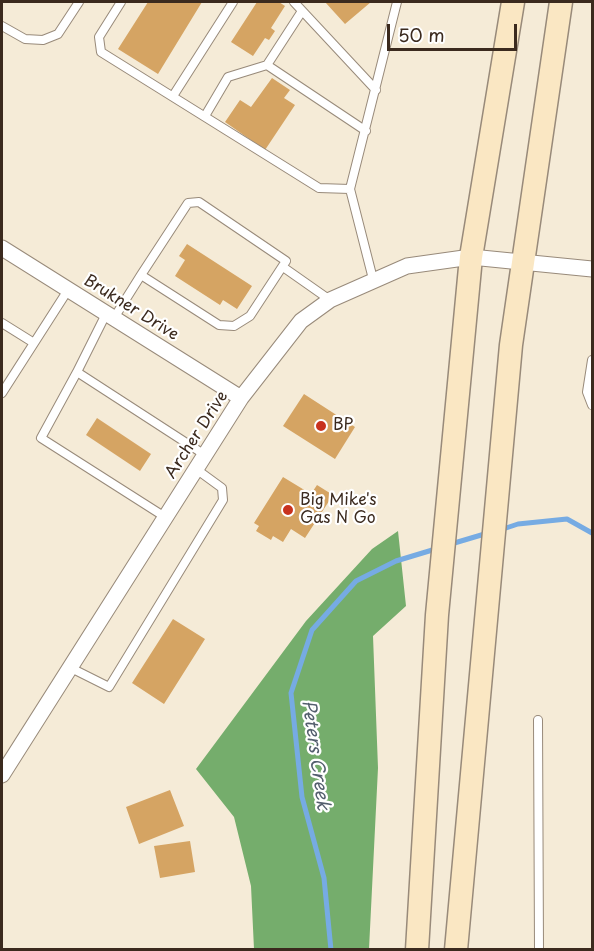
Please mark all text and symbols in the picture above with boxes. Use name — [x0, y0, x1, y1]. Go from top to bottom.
scale bar — [390, 12, 520, 50]
text: 50 m — [398, 21, 445, 48]
street label: Brukner Drive — [80, 271, 182, 345]
street label: Archer Drive — [162, 388, 232, 482]
place label: BP — [333, 416, 353, 436]
marker: BP — [314, 419, 328, 433]
place label: Big Mike's Gas N Go — [300, 491, 377, 529]
marker: Big Mike's Gas N Go — [281, 503, 295, 517]
water label: Peters Creek — [297, 698, 333, 812]

